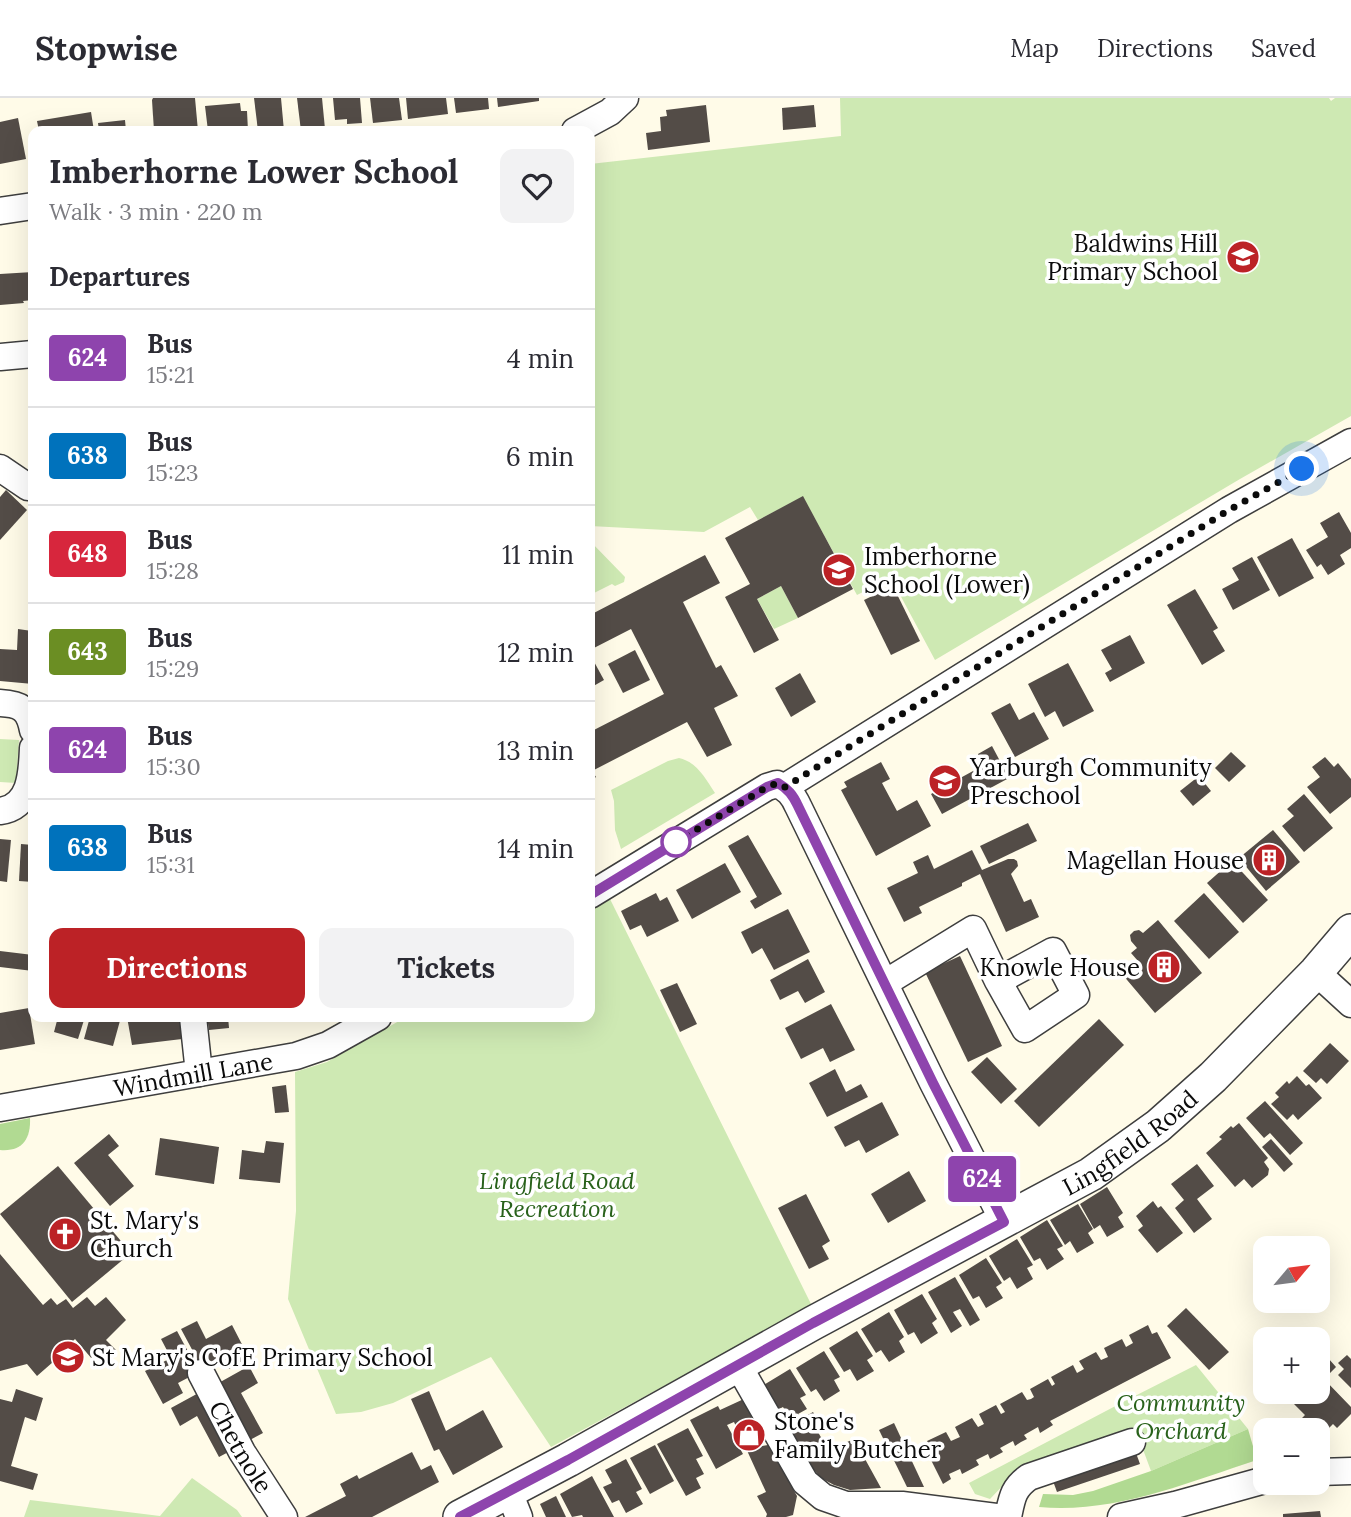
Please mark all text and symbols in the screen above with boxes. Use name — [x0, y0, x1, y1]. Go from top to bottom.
text: Stopwise — [35, 27, 178, 69]
text: Map — [1010, 33, 1059, 64]
text: Directions — [1097, 33, 1213, 64]
text: Saved — [1251, 33, 1316, 64]
button: heart — [500, 149, 574, 223]
text: Imberhorne Lower School — [49, 150, 458, 192]
text: Walk · 3 min · 220 m — [49, 197, 263, 226]
place label: Baldwins Hill Primary School — [1047, 228, 1218, 287]
school or university icon: Baldwins Hill Primary School — [1224, 238, 1262, 276]
text: Departures — [49, 260, 190, 293]
text: Bus — [147, 327, 193, 360]
text: 624 — [68, 342, 107, 373]
text: 4 min — [507, 342, 574, 375]
text: 15:21 — [147, 360, 194, 389]
text: Bus — [147, 425, 193, 458]
text: 638 — [67, 440, 108, 471]
text: 6 min — [506, 440, 574, 473]
your location — [1284, 451, 1319, 486]
text: 15:23 — [147, 458, 198, 487]
text: Bus — [147, 523, 193, 556]
text: 648 — [67, 538, 108, 569]
text: 11 min — [502, 538, 574, 571]
place label: Imberhorne School (Lower) — [864, 541, 1030, 600]
school or university icon: Imberhorne School (Lower) — [820, 551, 858, 589]
text: 15:28 — [147, 556, 199, 585]
text: Bus — [147, 621, 193, 654]
text: 643 — [67, 636, 108, 667]
text: 12 min — [497, 636, 574, 669]
text: 15:29 — [147, 654, 199, 683]
text: Bus — [147, 719, 193, 752]
text: 624 — [68, 734, 107, 765]
text: 13 min — [497, 734, 574, 767]
text: 15:30 — [147, 752, 201, 781]
place label: Yarburgh Community Preschool — [969, 752, 1212, 811]
school or university icon: Yarburgh Community Preschool — [926, 762, 964, 800]
text: Bus — [147, 817, 193, 850]
unlabelled marker — [661, 827, 691, 857]
text: 638 — [67, 832, 108, 863]
text: 14 min — [497, 832, 574, 865]
building icon: Magellan House — [1250, 841, 1288, 879]
place label: Magellan House — [1066, 845, 1244, 876]
text: 15:31 — [147, 850, 195, 879]
button: Directions — [49, 928, 305, 1008]
button: Tickets — [319, 928, 574, 1008]
building icon: Knowle House — [1145, 948, 1183, 986]
place label: Knowle House — [979, 952, 1140, 983]
street label: Windmill Lane — [111, 1045, 275, 1103]
street label: Lingfield Road — [1057, 1083, 1204, 1202]
line badge: 624 — [942, 1156, 1022, 1202]
text: 624 — [962, 1163, 1002, 1194]
park label: Lingfield Road Recreation — [479, 1165, 636, 1224]
place label: St. Mary's Church — [90, 1205, 199, 1264]
church icon: St. Mary's Church — [46, 1215, 84, 1253]
north arrow — [1253, 1236, 1330, 1312]
map controls — [1253, 1236, 1330, 1495]
button: + — [1253, 1327, 1330, 1404]
school or university icon: St Mary's CofE Primary School — [49, 1338, 87, 1376]
place label: St Mary's CofE Primary School — [92, 1342, 433, 1373]
park label: Community Orchard — [1117, 1387, 1245, 1446]
street label: Chetnole — [203, 1395, 280, 1499]
place label: Stone's Family Butcher — [774, 1406, 942, 1465]
shop icon: Stone's Family Butcher — [730, 1416, 768, 1454]
button: − — [1253, 1418, 1330, 1495]

